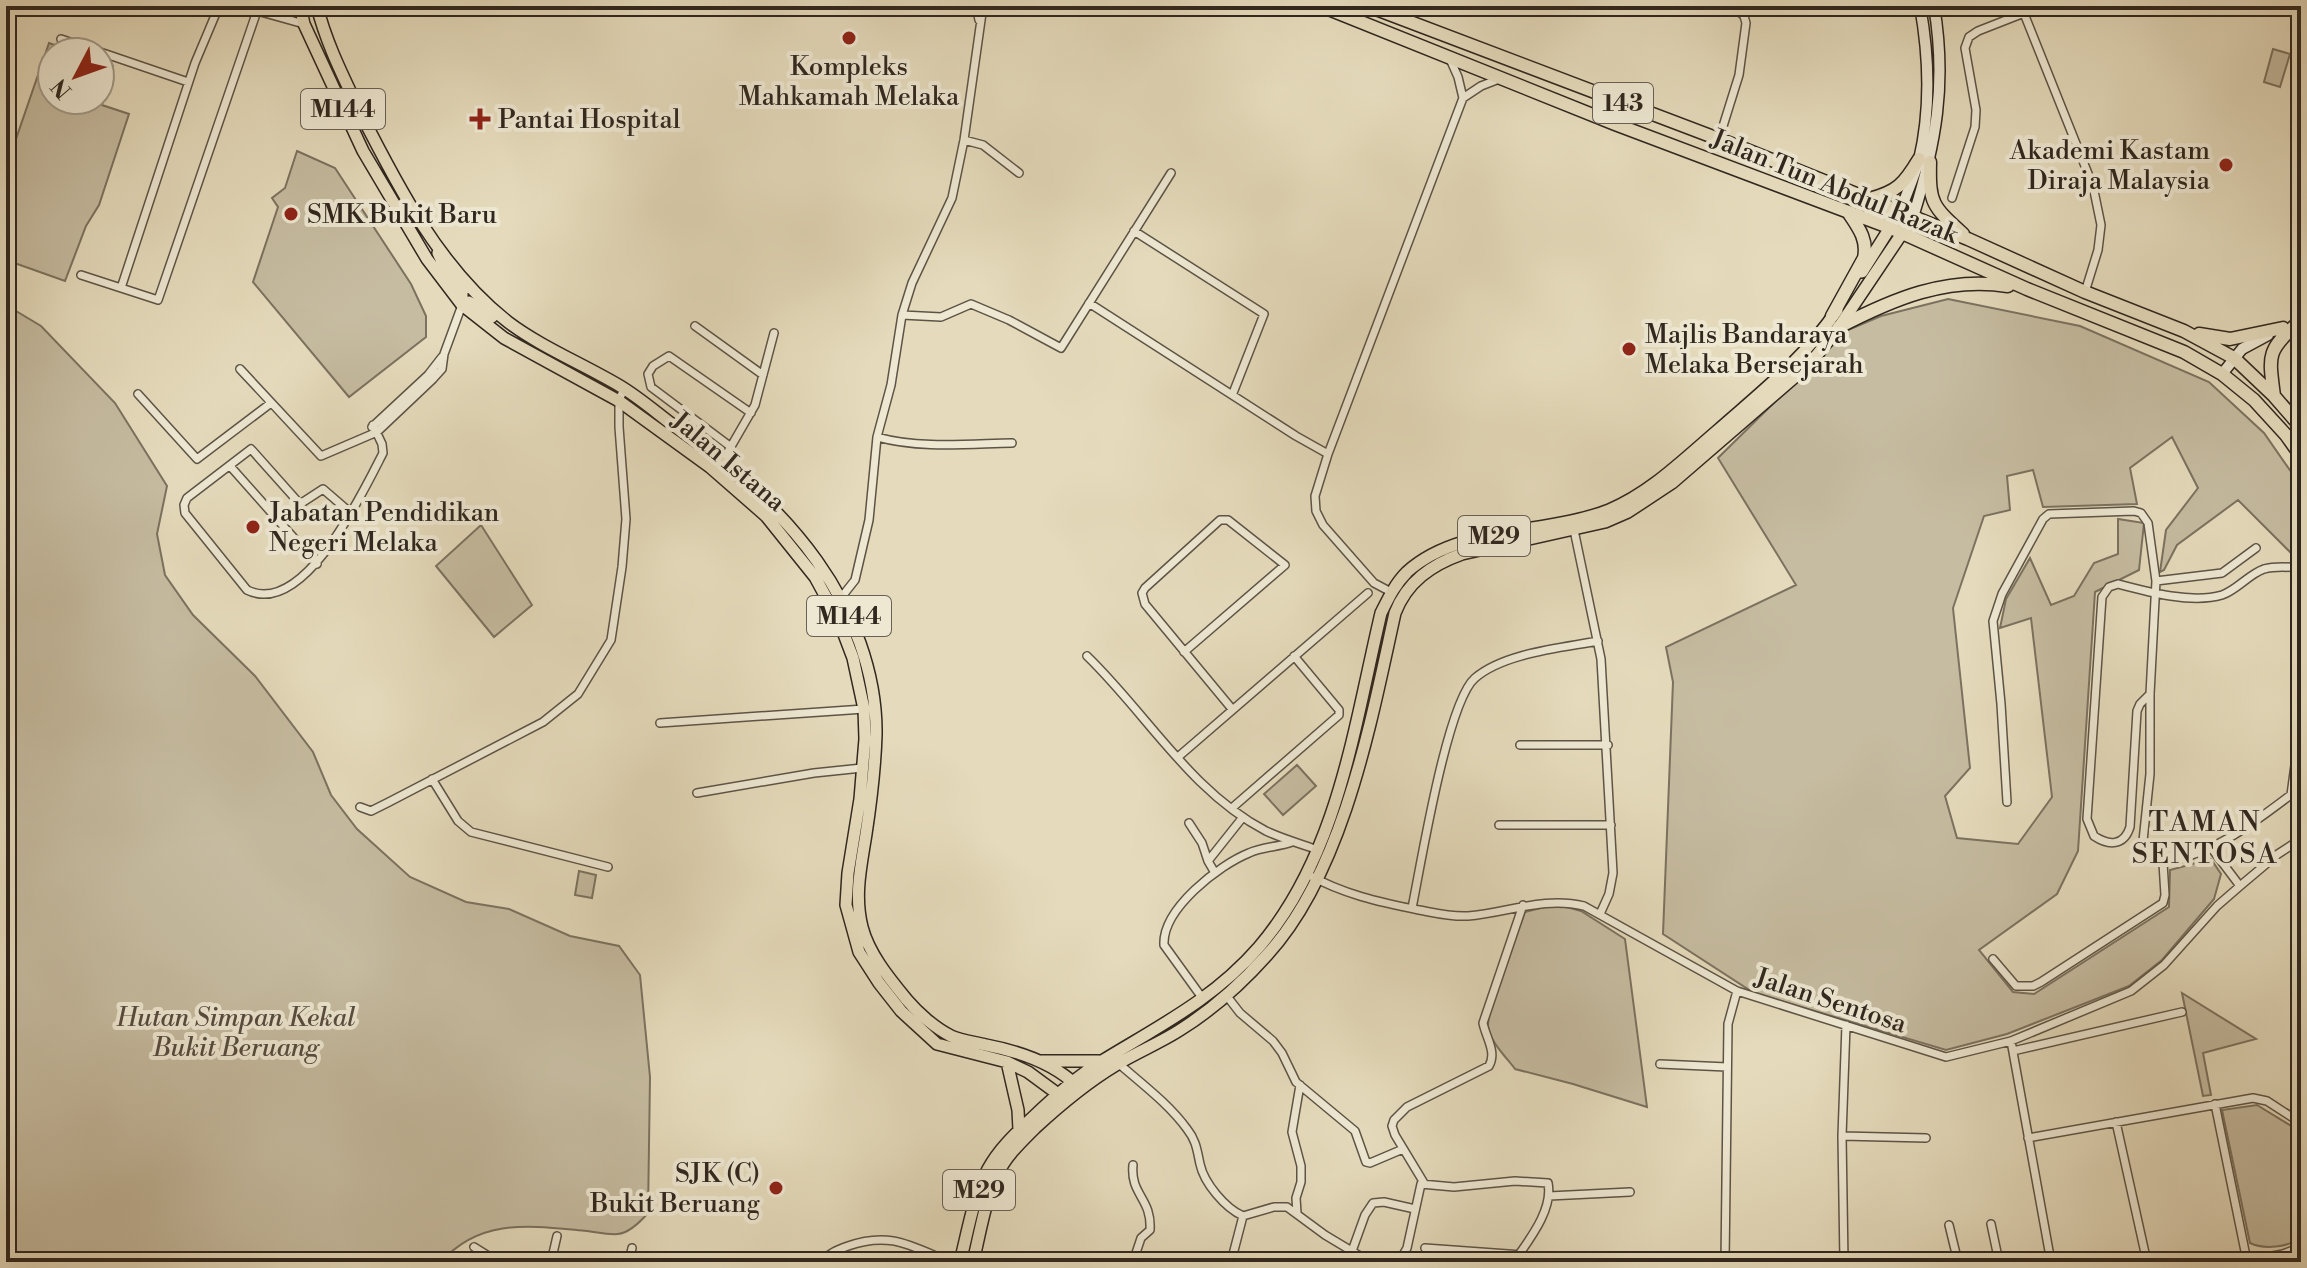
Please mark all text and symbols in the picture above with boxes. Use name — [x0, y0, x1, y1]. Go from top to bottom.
marker: Kompleks Mahkamah Melaka — [840, 29, 858, 47]
north arrow — [36, 36, 116, 116]
place label: Kompleks Mahkamah Melaka — [739, 51, 960, 113]
text: N — [46, 72, 78, 104]
road number: 143 — [1593, 83, 1653, 123]
road number: M144 — [301, 89, 385, 129]
place label: Pantai Hospital — [498, 104, 681, 136]
marker: Pantai Hospital — [469, 108, 491, 130]
street label: Jalan Tun Abdul Razak — [1706, 122, 1964, 252]
place label: Akademi Kastam Diraja Malaysia — [2009, 135, 2211, 197]
marker: Akademi Kastam Diraja Malaysia — [2217, 156, 2235, 174]
place label: SMK Bukit Baru — [307, 199, 497, 231]
marker: SMK Bukit Baru — [282, 205, 300, 223]
place label: Majlis Bandaraya Melaka Bersejarah — [1645, 319, 1864, 381]
marker: Majlis Bandaraya Melaka Bersejarah — [1620, 340, 1638, 358]
street label: Jalan Istana — [664, 404, 792, 519]
place label: Jabatan Pendidikan Negeri Melaka — [268, 497, 499, 559]
road number: M29 — [1458, 516, 1530, 556]
marker: Jabatan Pendidikan Negeri Melaka — [244, 518, 262, 536]
road number: M144 — [807, 596, 891, 636]
district label: TAMAN SENTOSA — [2132, 805, 2278, 872]
street label: Jalan Sentosa — [1750, 961, 1911, 1041]
park label: Hutan Simpan Kekal Bukit Beruang — [116, 1002, 356, 1064]
place label: SJK (C) Bukit Beruang — [589, 1158, 761, 1220]
road number: M29 — [943, 1170, 1015, 1210]
marker: SJK (C) Bukit Beruang — [767, 1179, 785, 1197]

